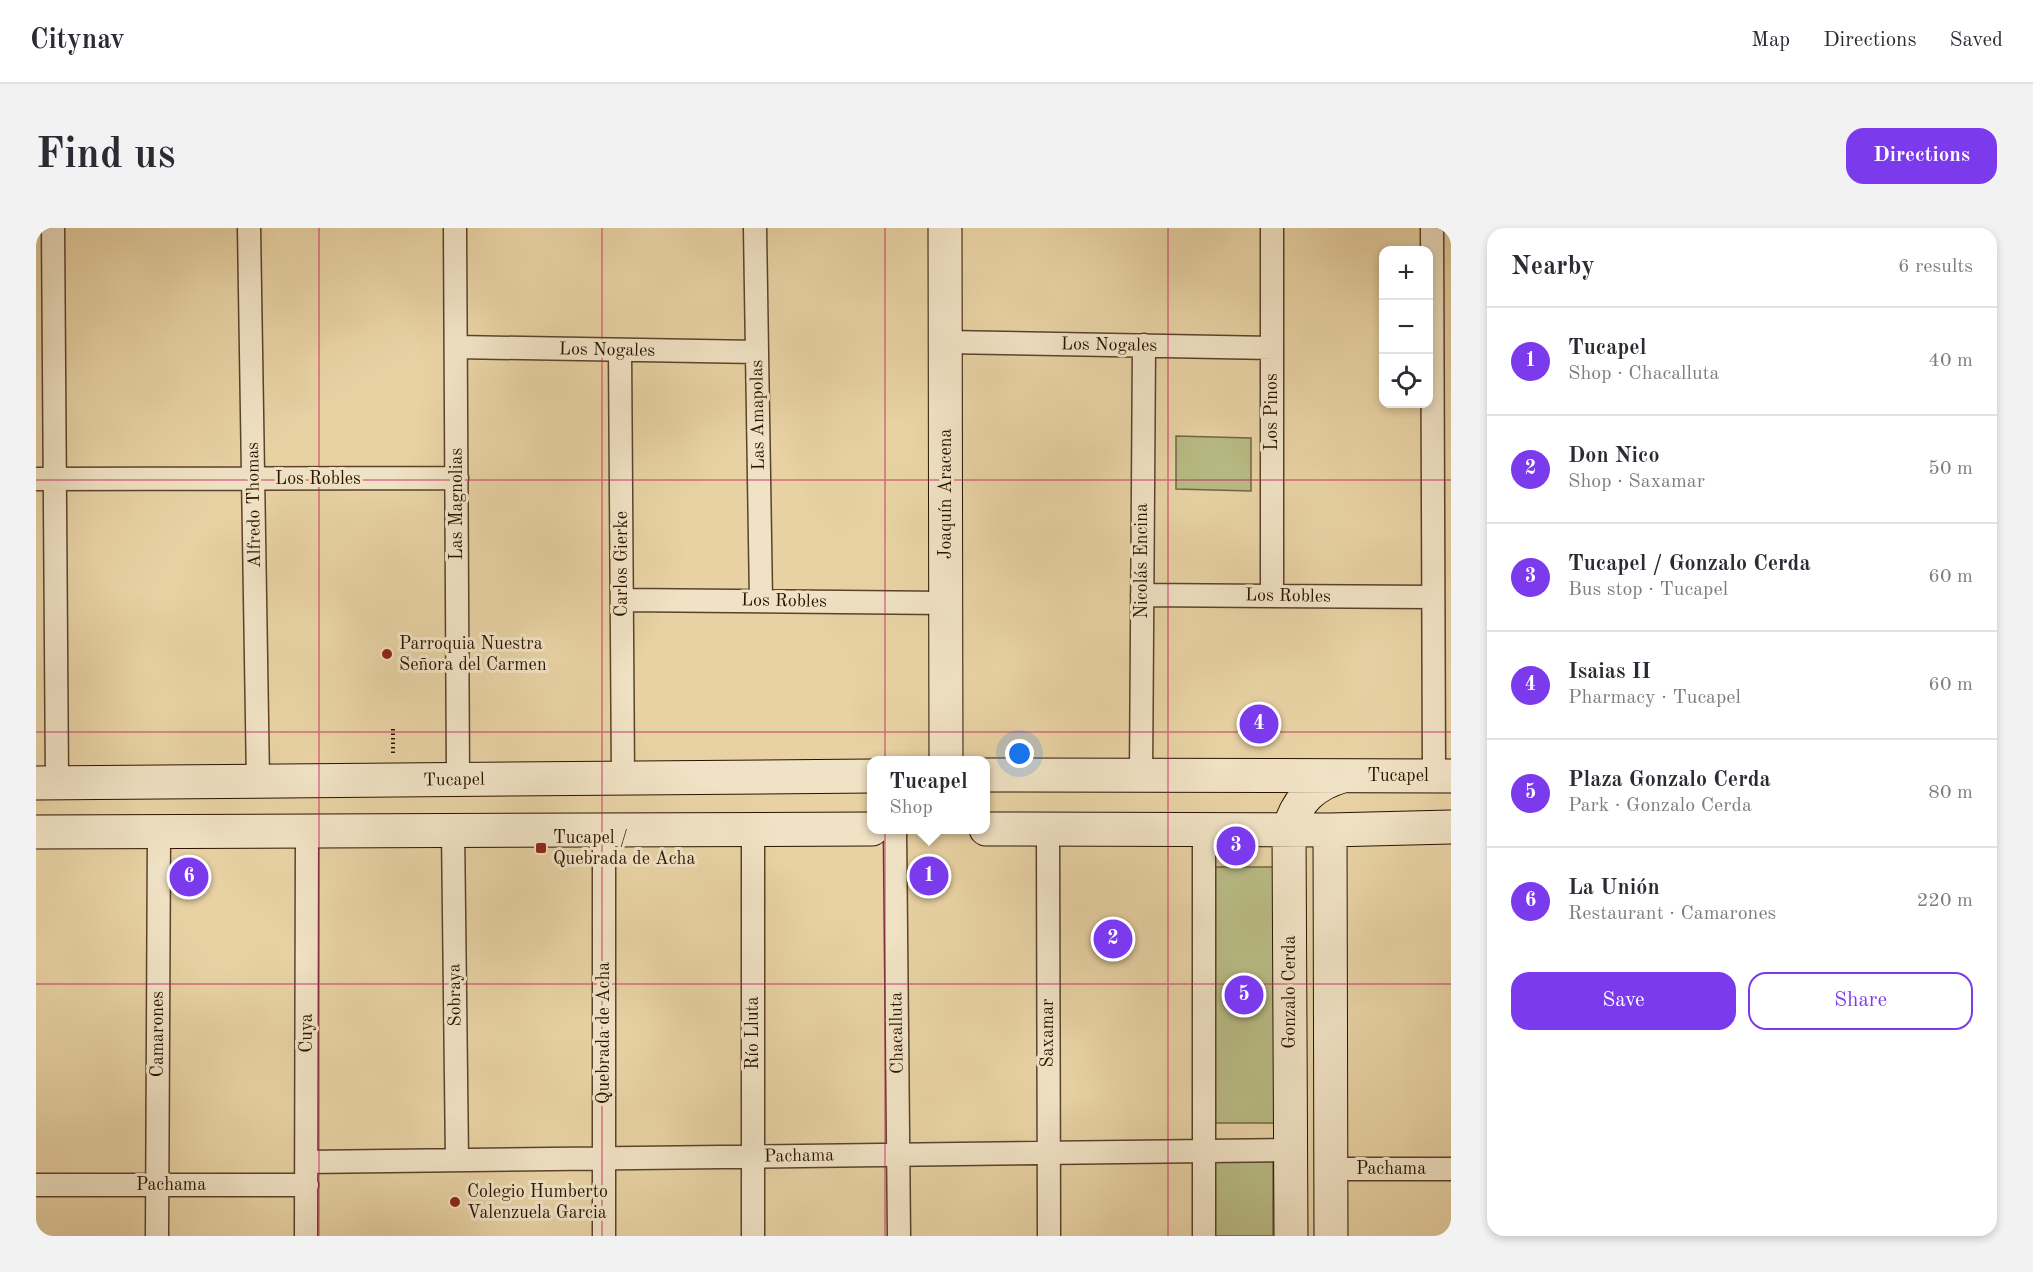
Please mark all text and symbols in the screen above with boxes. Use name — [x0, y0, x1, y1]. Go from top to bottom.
text: Citynav — [30, 27, 125, 55]
text: Map — [1751, 30, 1790, 51]
text: Directions — [1823, 30, 1917, 51]
text: Saved — [1950, 30, 2003, 51]
button: Directions — [1846, 128, 1997, 184]
text: Find us — [36, 135, 175, 177]
map controls — [1379, 246, 1433, 408]
button: + — [1379, 246, 1433, 300]
text: Nearby — [1511, 254, 1595, 280]
text: 6 results — [1898, 257, 1973, 277]
button: − — [1379, 300, 1433, 354]
street label: Los Nogales — [1061, 335, 1157, 355]
text: Tucapel — [1568, 337, 1646, 359]
street label: Los Nogales — [559, 340, 655, 360]
text: 1 — [1525, 351, 1536, 371]
text: 40 m — [1928, 351, 1973, 371]
button: locate — [1379, 354, 1433, 408]
street label: Las Amapolas — [748, 359, 768, 470]
text: Shop · Chacalluta — [1568, 364, 1719, 384]
street label: Los Pinos — [1263, 373, 1281, 451]
street label: Joaquín Aracena — [937, 429, 955, 559]
street label: Alfredo Thomas — [244, 442, 264, 568]
text: Don Nico — [1568, 445, 1659, 467]
street label: Las Magnolias — [448, 448, 466, 560]
text: 2 — [1525, 459, 1536, 479]
text: 50 m — [1928, 459, 1973, 479]
street label: Los Robles — [275, 470, 361, 488]
text: Shop · Saxamar — [1568, 472, 1705, 492]
street label: Nicolás Encina — [1133, 503, 1151, 619]
street label: Carlos Gierke — [613, 511, 631, 617]
text: Tucapel / Gonzalo Cerda — [1568, 553, 1811, 575]
text: 3 — [1525, 567, 1536, 587]
text: 60 m — [1928, 567, 1973, 587]
text: Bus stop · Tucapel — [1568, 580, 1728, 600]
street label: Los Robles — [1245, 586, 1331, 606]
street label: Los Robles — [741, 591, 827, 611]
place label: Parroquia Nuestra Señora del Carmen — [399, 635, 547, 674]
marker: Parroquia Nuestra Señora del Carmen — [380, 647, 394, 661]
text: Isaias II — [1568, 661, 1651, 683]
text: 4 — [1525, 675, 1536, 695]
text: 60 m — [1928, 675, 1973, 695]
text: Pharmacy · Tucapel — [1568, 688, 1741, 708]
pin: 4 — [1240, 702, 1278, 746]
your location — [1005, 739, 1034, 768]
popup — [867, 756, 990, 834]
street label: Tucapel — [1367, 767, 1429, 785]
text: Plaza Gonzalo Cerda — [1568, 769, 1771, 791]
street label: Tucapel — [423, 770, 485, 790]
text: Tucapel — [889, 771, 968, 793]
text: 5 — [1525, 783, 1536, 803]
text: 80 m — [1928, 783, 1973, 803]
text: Park · Gonzalo Cerda — [1568, 796, 1752, 816]
text: Shop — [889, 798, 933, 818]
pin: 3 — [1216, 824, 1256, 868]
place label: Tucapel / Quebrada de Acha — [553, 829, 695, 868]
marker: Tucapel / Quebrada de Acha — [534, 841, 548, 855]
pin: 6 — [170, 854, 208, 900]
pin: 1 — [910, 854, 948, 898]
text: La Unión — [1568, 877, 1660, 899]
text: 6 — [1525, 891, 1536, 911]
text: 220 m — [1917, 891, 1973, 911]
text: Restaurant · Camarones — [1568, 904, 1776, 924]
pin: 2 — [1094, 916, 1132, 962]
street label: Gonzalo Cerda — [1281, 935, 1299, 1049]
street label: Quebrada de Acha — [595, 962, 613, 1104]
street label: Sobraya — [445, 963, 465, 1027]
pin: 5 — [1224, 972, 1264, 1017]
button: Save — [1511, 972, 1736, 1030]
button: Share — [1748, 972, 1973, 1030]
street label: Camarones — [149, 991, 167, 1077]
street label: Chacalluta — [887, 992, 907, 1074]
street label: Río Lluta — [744, 996, 762, 1070]
street label: Saxamar — [1039, 998, 1057, 1067]
street label: Cuya — [298, 1013, 316, 1053]
street label: Pachama — [764, 1146, 834, 1166]
street label: Pachama — [1356, 1160, 1426, 1178]
street label: Pachama — [136, 1176, 206, 1194]
place label: Colegio Humberto Valenzuela Garcia — [467, 1183, 608, 1222]
marker: Colegio Humberto Valenzuela Garcia — [448, 1195, 462, 1209]

